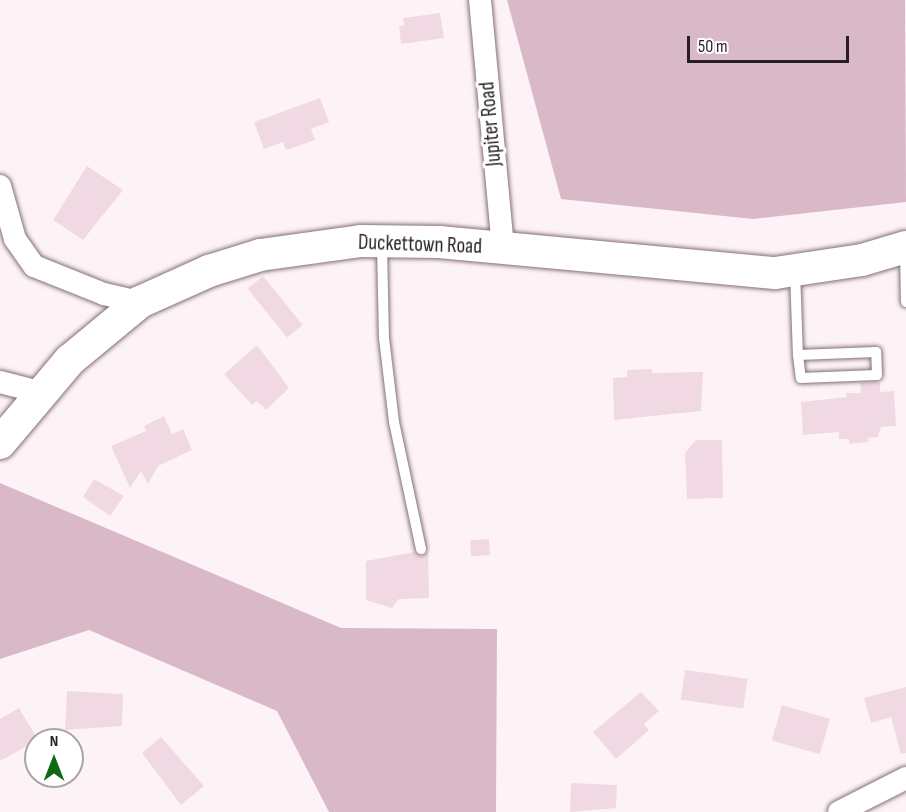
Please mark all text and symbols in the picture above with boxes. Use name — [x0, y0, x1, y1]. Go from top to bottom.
scale bar — [690, 24, 852, 62]
text: 50 m — [698, 36, 728, 57]
street label: Jupiter Road — [475, 81, 507, 167]
street label: Duckettown Road — [358, 230, 482, 260]
north arrow — [24, 728, 84, 788]
text: N — [50, 732, 58, 751]

